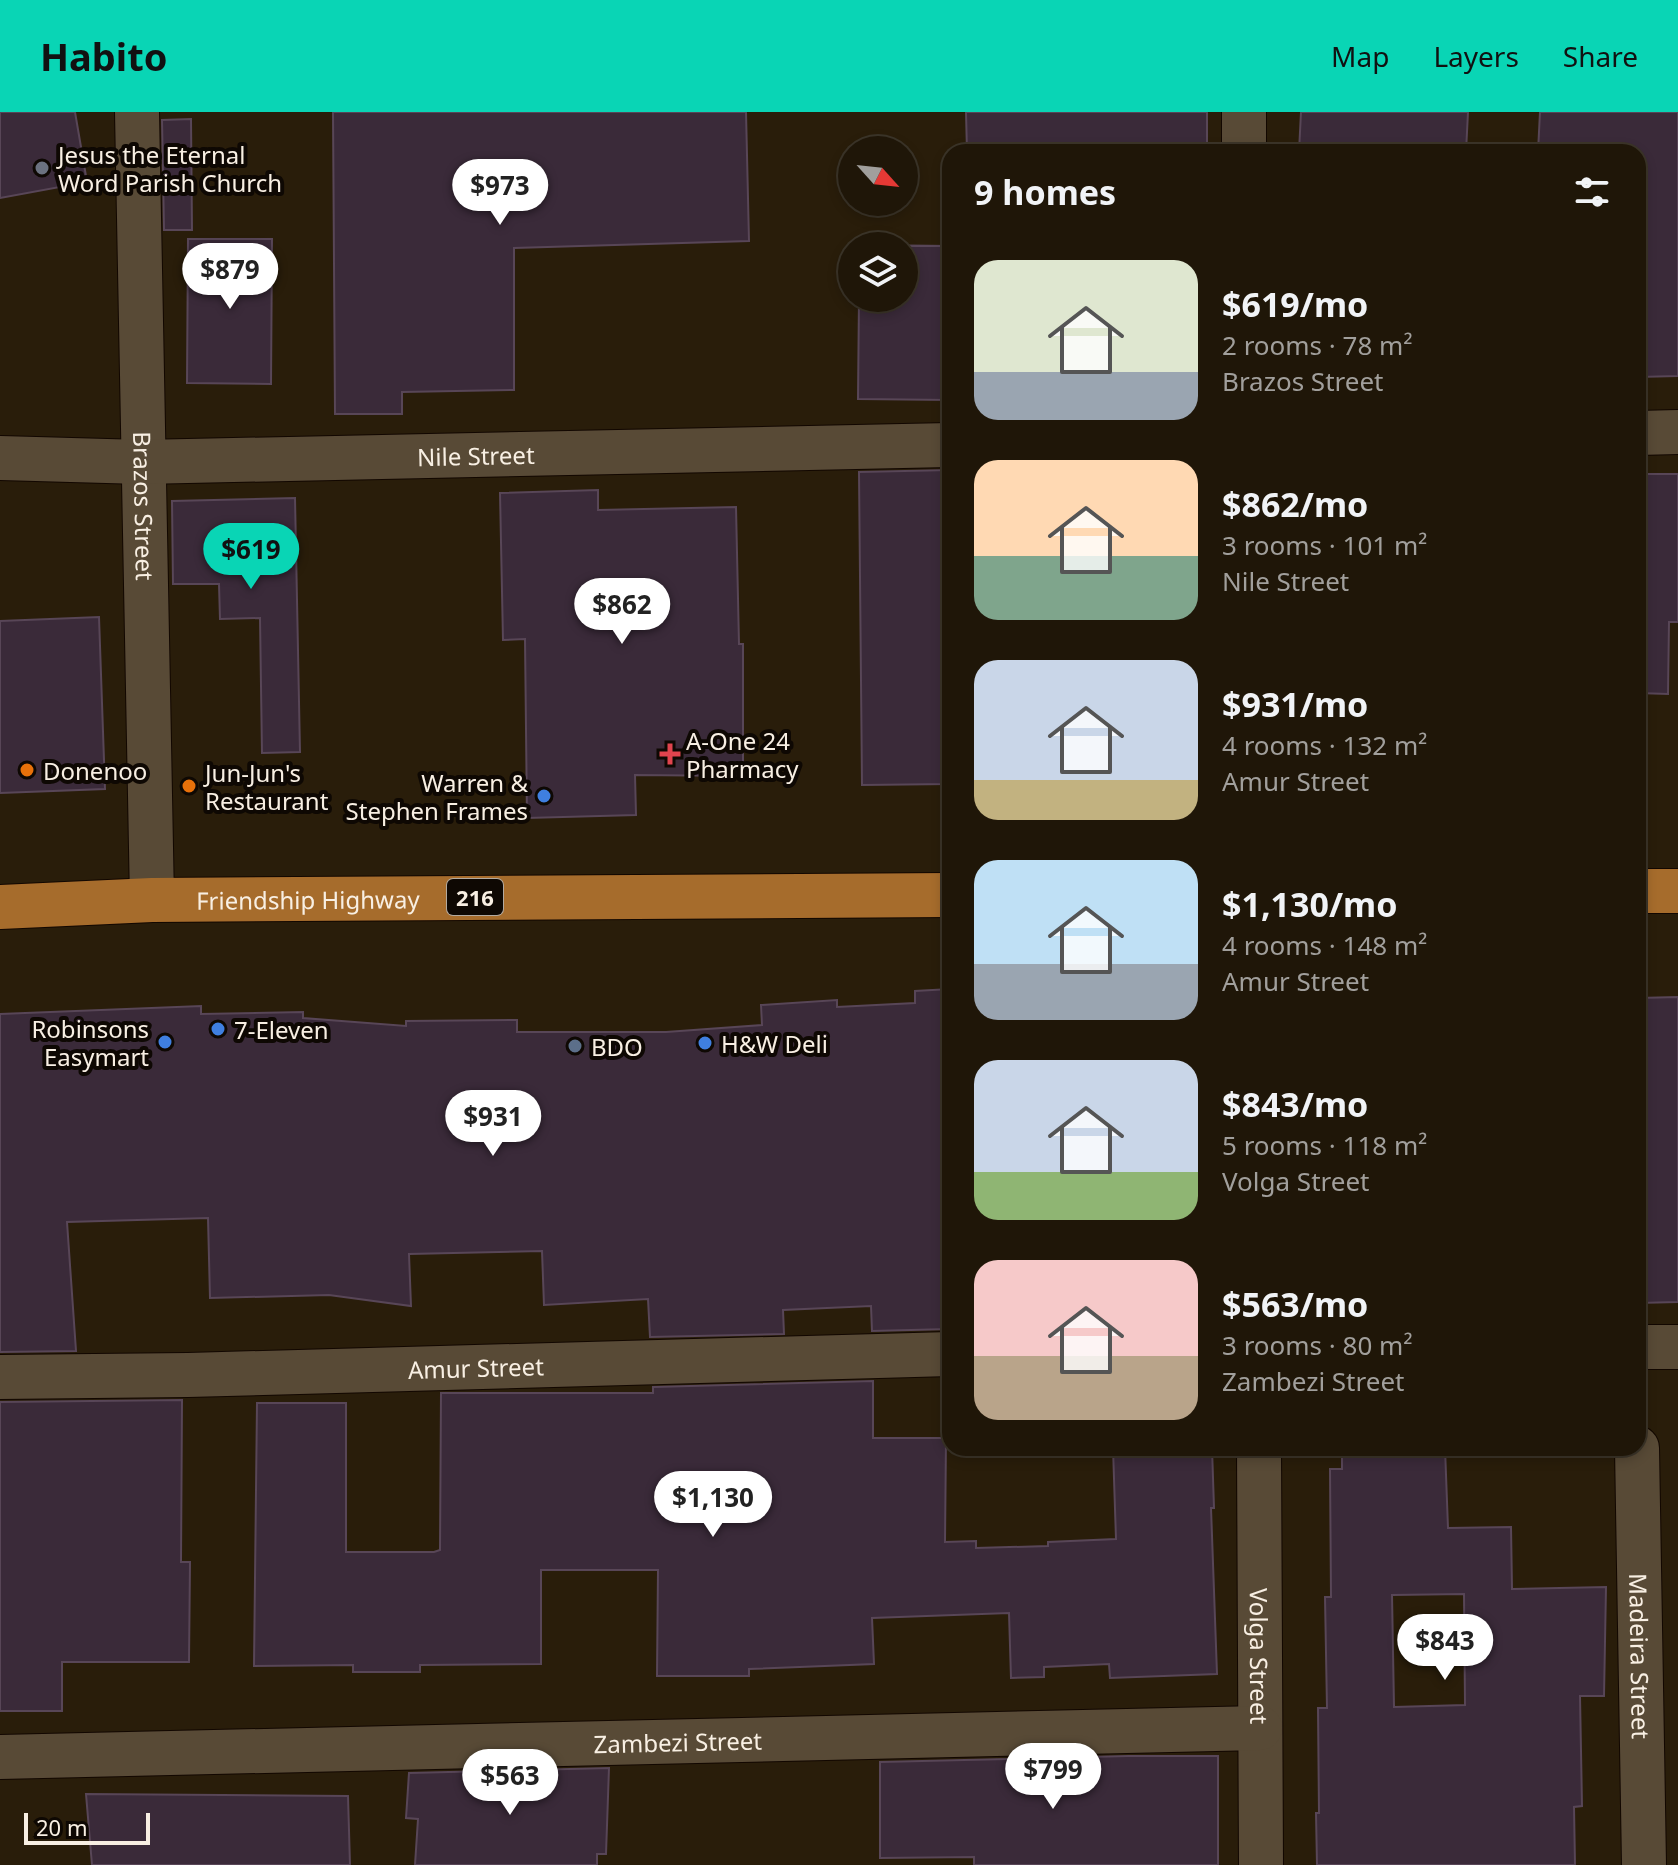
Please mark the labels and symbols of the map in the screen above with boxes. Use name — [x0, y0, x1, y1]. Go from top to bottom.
north arrow — [838, 136, 918, 216]
place label: Jesus the Eternal Word Parish Church — [56, 138, 282, 199]
marker: Jesus the Eternal Word Parish Church — [33, 159, 51, 177]
pin: $973 — [453, 159, 547, 227]
pin: $879 — [183, 243, 277, 311]
street label: Brazos Street — [127, 431, 162, 581]
street label: Nile Street — [417, 437, 535, 473]
pin: $619 — [204, 523, 298, 591]
pin: $862 — [575, 578, 669, 646]
place label: A-One 24 Pharmacy — [686, 724, 799, 785]
marker: A-One 24 Pharmacy — [661, 745, 679, 763]
place label: Donenoo — [43, 754, 147, 787]
place label: Jun-Jun's Restaurant — [203, 756, 329, 817]
marker: Donenoo — [18, 761, 36, 779]
place label: Warren & Stephen Frames — [346, 766, 528, 827]
marker: Jun-Jun's Restaurant — [180, 777, 198, 795]
marker: Warren & Stephen Frames — [535, 787, 553, 805]
road number: 216 — [447, 879, 503, 915]
street label: Friendship Highway — [196, 882, 420, 916]
place label: Robinsons Easymart — [31, 1012, 149, 1073]
place label: 7-Eleven — [234, 1013, 329, 1046]
marker: 7-Eleven — [209, 1020, 227, 1038]
place label: H&W Deli — [721, 1027, 828, 1060]
place label: BDO — [591, 1030, 643, 1063]
marker: Robinsons Easymart — [156, 1033, 174, 1051]
marker: H&W Deli — [696, 1034, 714, 1052]
marker: BDO — [566, 1037, 584, 1055]
pin: $931 — [446, 1090, 540, 1158]
street label: Amur Street — [408, 1349, 545, 1385]
pin: $1,130 — [648, 1471, 778, 1539]
street label: Madeira Street — [1623, 1573, 1658, 1740]
street label: Volga Street — [1243, 1588, 1277, 1725]
pin: $843 — [1398, 1614, 1492, 1682]
street label: Zambezi Street — [593, 1723, 763, 1760]
pin: $799 — [1006, 1743, 1100, 1811]
pin: $563 — [463, 1749, 557, 1817]
scale bar — [24, 1809, 150, 1845]

